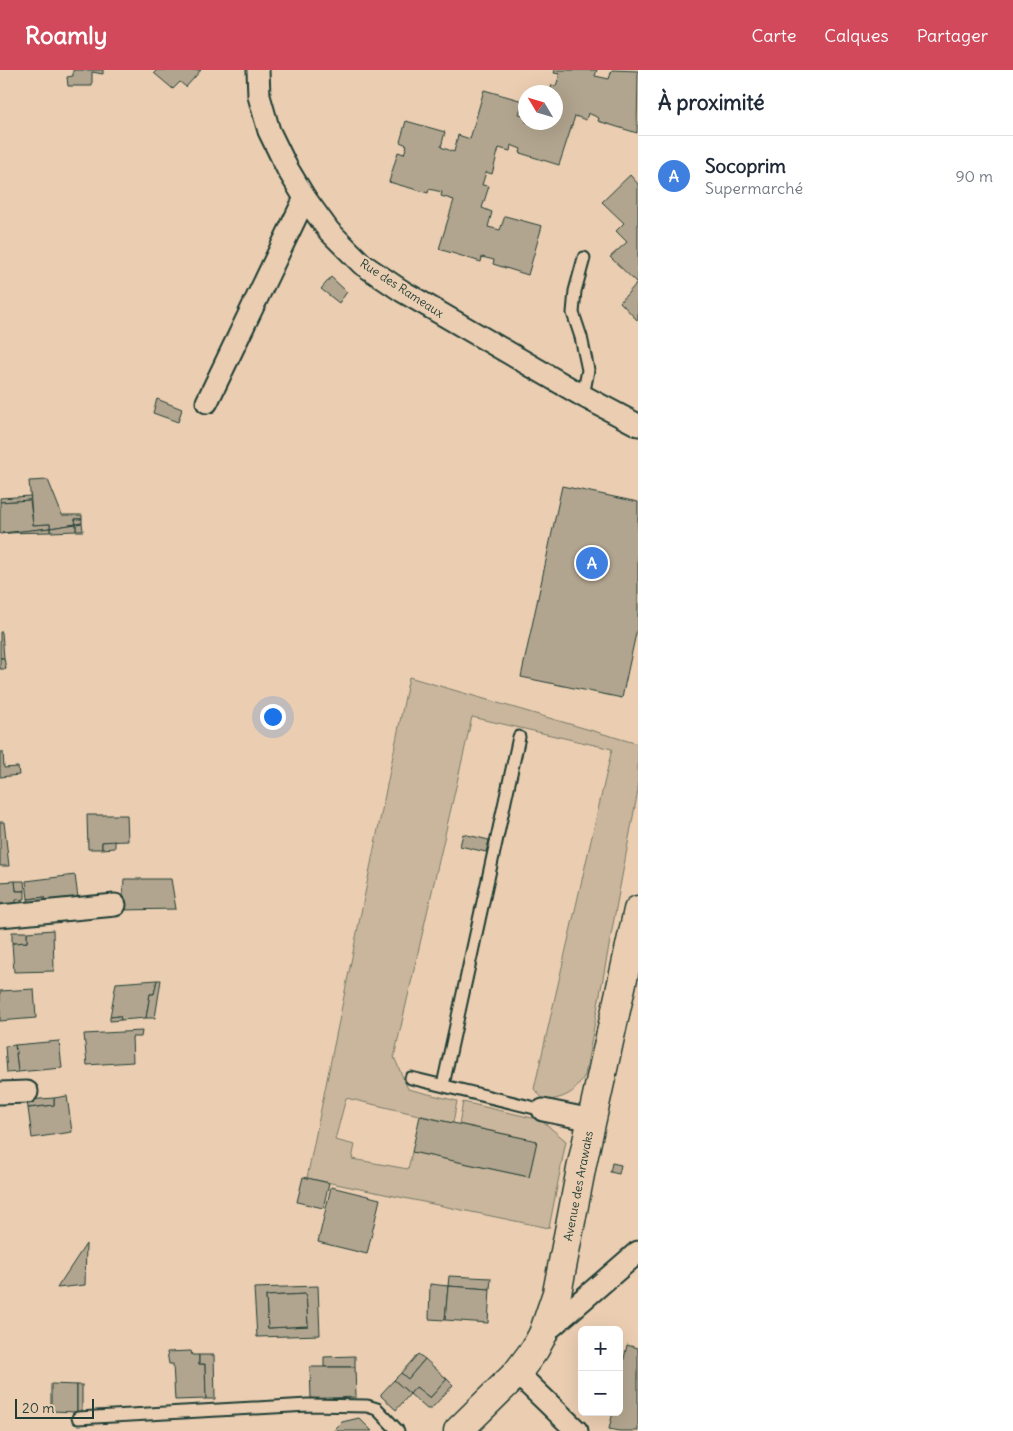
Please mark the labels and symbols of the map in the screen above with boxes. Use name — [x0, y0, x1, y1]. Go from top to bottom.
north arrow — [518, 85, 563, 130]
street label: Rue des Rameaux — [357, 255, 447, 321]
pin: A — [576, 544, 608, 582]
your location — [260, 704, 286, 730]
street label: Avenue des Arawaks — [560, 1130, 596, 1242]
scale bar — [15, 1396, 94, 1419]

